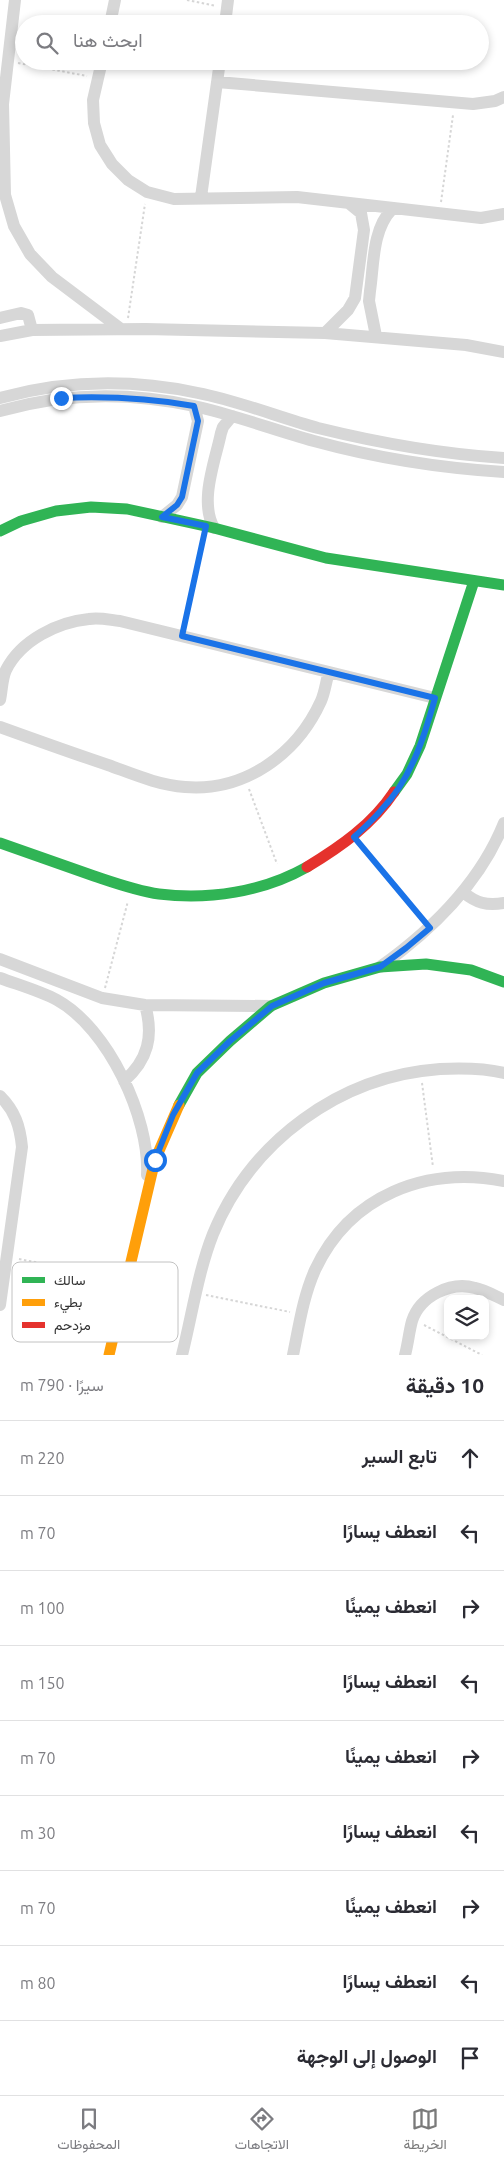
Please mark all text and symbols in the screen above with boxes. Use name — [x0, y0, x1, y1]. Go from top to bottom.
search box — [15, 15, 489, 70]
icon: search — [33, 29, 61, 57]
text: ابحث هنا — [73, 29, 143, 51]
route end — [50, 387, 73, 410]
route start — [144, 1149, 167, 1172]
legend — [12, 1262, 178, 1342]
text: سالك — [54, 1272, 85, 1288]
text: بطيء — [54, 1294, 82, 1314]
map controls — [444, 1295, 489, 1340]
button: layers — [444, 1295, 489, 1340]
text: مزدحم — [54, 1317, 91, 1334]
text: 10 دقيقة — [406, 1373, 484, 1397]
text: سيرًا · 790 m — [20, 1376, 104, 1394]
icon: ahead — [456, 1444, 484, 1472]
text: تابع السير — [362, 1445, 437, 1467]
text: 220 m — [20, 1449, 65, 1467]
icon: left — [456, 1519, 484, 1547]
text: انعطف يسارًا — [343, 1520, 437, 1542]
text: 70 m — [20, 1524, 56, 1542]
icon: right — [456, 1594, 484, 1622]
text: انعطف يمينًا — [345, 1595, 437, 1617]
text: 100 m — [20, 1599, 65, 1617]
icon: left — [456, 1669, 484, 1697]
text: انعطف يسارًا — [343, 1670, 437, 1692]
text: 150 m — [20, 1674, 65, 1692]
icon: right — [456, 1744, 484, 1772]
text: انعطف يمينًا — [345, 1745, 437, 1767]
text: 70 m — [20, 1749, 56, 1767]
icon: left — [456, 1819, 484, 1847]
text: انعطف يسارًا — [343, 1820, 437, 1842]
text: 30 m — [20, 1824, 56, 1842]
icon: right — [456, 1894, 484, 1922]
text: انعطف يمينًا — [345, 1895, 437, 1917]
text: 70 m — [20, 1899, 56, 1917]
icon: left — [456, 1969, 484, 1997]
text: انعطف يسارًا — [343, 1970, 437, 1992]
text: 80 m — [20, 1974, 56, 1992]
icon: arrive — [456, 2044, 484, 2072]
text: الوصول إلى الوجهة — [297, 2045, 437, 2067]
tab: المحفوظات — [57, 2105, 120, 2157]
tab: الاتجاهات — [235, 2105, 289, 2157]
tab: الخريطة — [403, 2105, 447, 2157]

